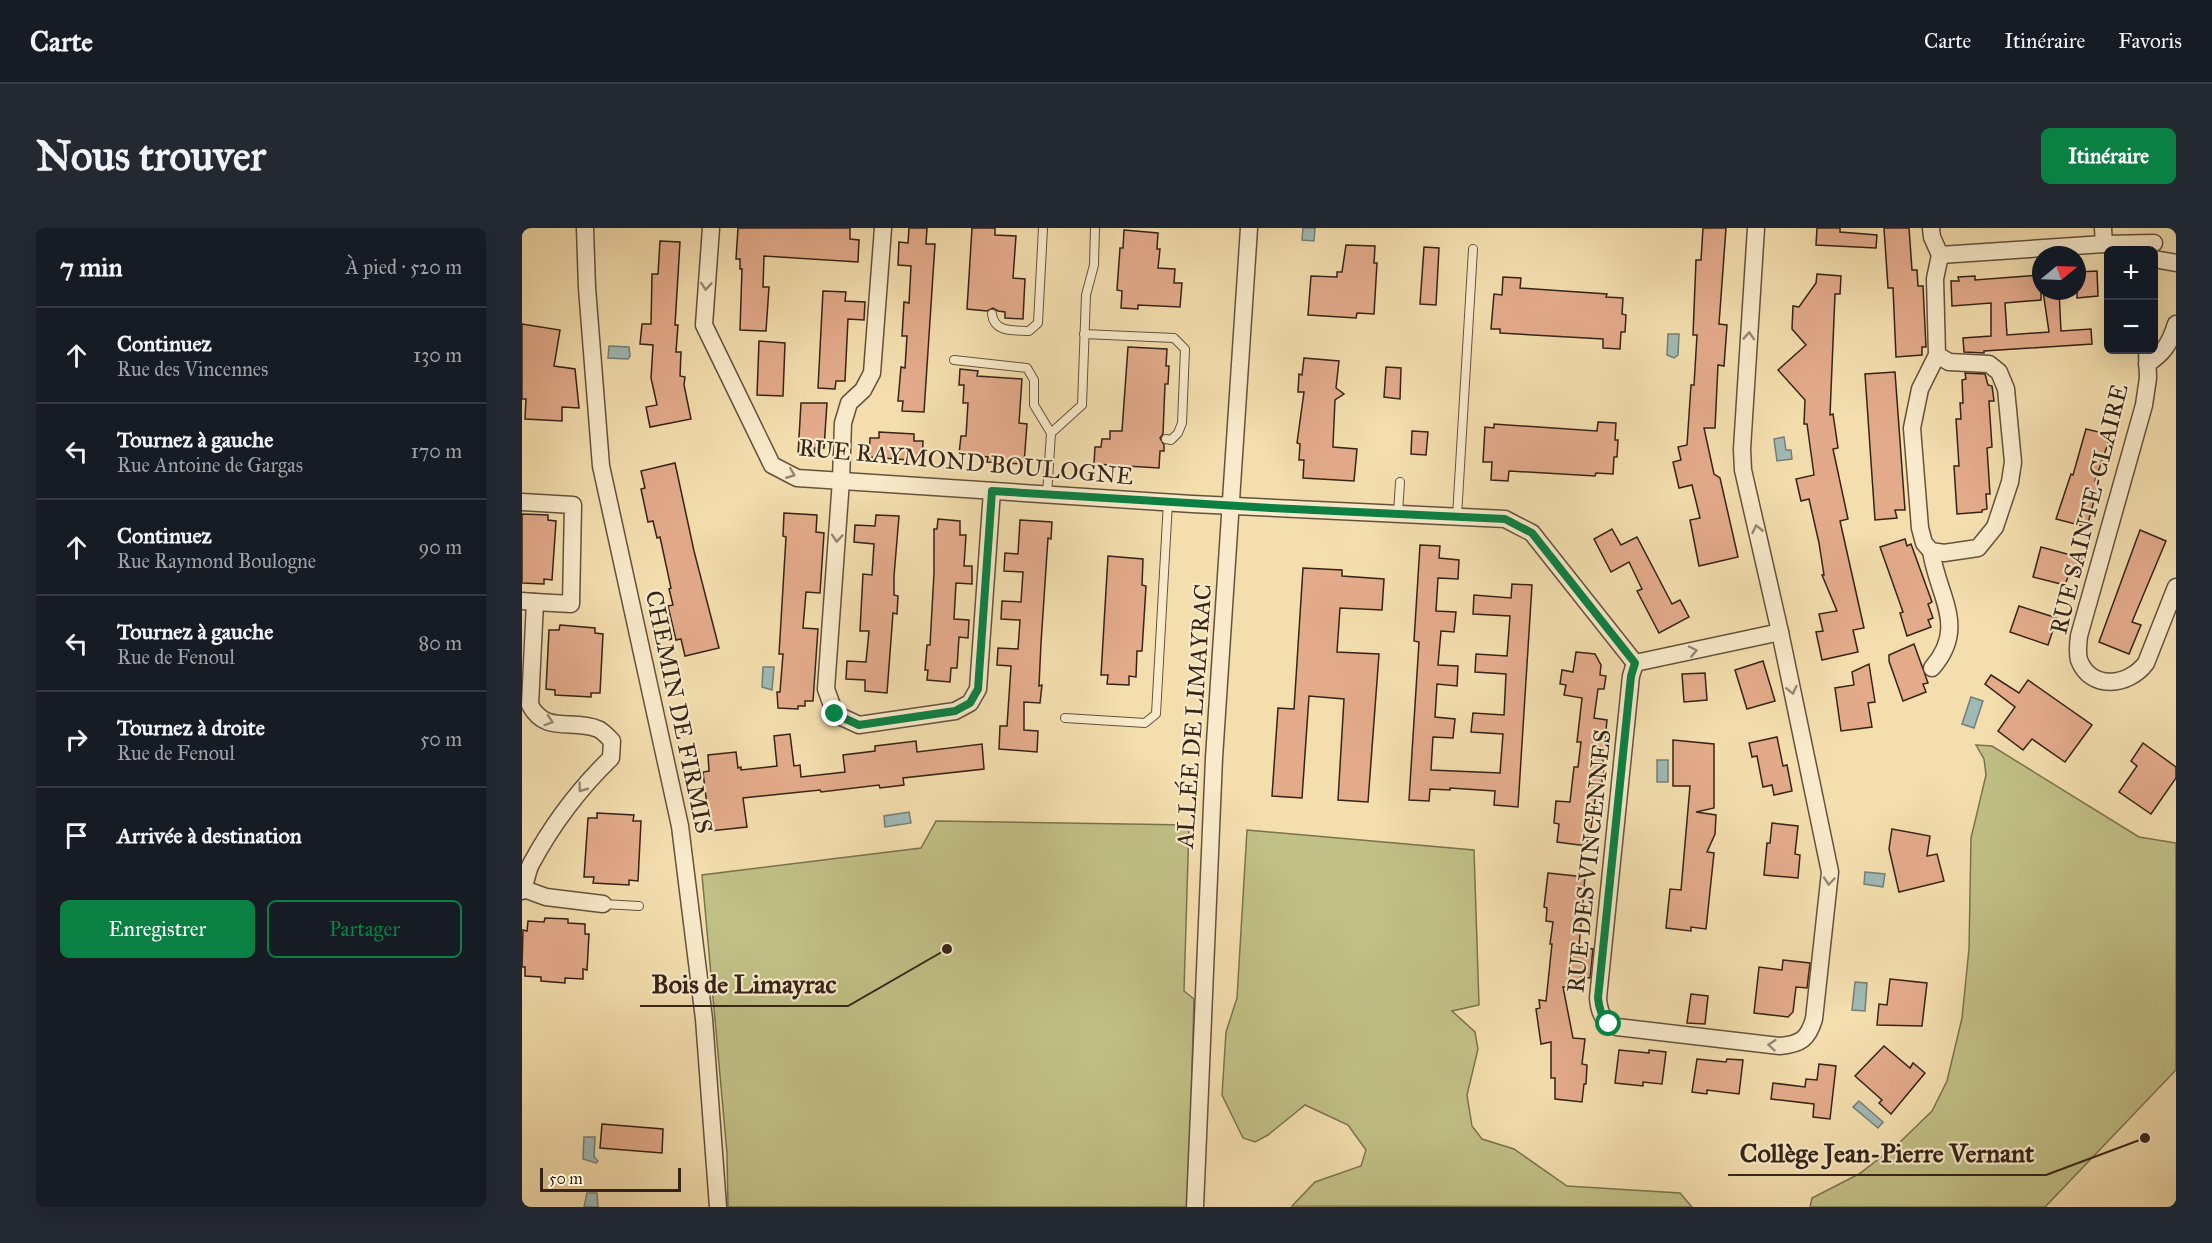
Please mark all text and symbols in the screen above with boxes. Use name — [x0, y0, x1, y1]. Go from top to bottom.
text: Carte — [30, 24, 93, 59]
text: Carte — [1924, 28, 1971, 54]
text: Itinéraire — [2004, 28, 2085, 54]
text: Favoris — [2118, 28, 2182, 54]
button: Itinéraire — [2041, 128, 2176, 184]
text: Nous trouver — [36, 130, 266, 182]
north arrow — [2032, 246, 2086, 300]
map controls — [2104, 246, 2158, 354]
button: + — [2104, 246, 2158, 300]
text: 7 min — [60, 251, 123, 283]
text: À pied · 520 m — [346, 255, 462, 279]
one-way arrow — [700, 282, 713, 291]
button: − — [2104, 300, 2158, 354]
text: Continuez — [117, 330, 212, 357]
one-way arrow — [1742, 331, 1755, 340]
icon: ahead — [60, 339, 93, 372]
text: 130 m — [413, 343, 462, 367]
text: Rue des Vincennes — [117, 357, 268, 381]
street label: RUE SAINTE-CLAIRE — [2043, 381, 2135, 637]
text: Tournez à gauche — [117, 426, 273, 453]
street label: RUE RAYMOND BOULOGNE — [797, 432, 1135, 492]
icon: left — [60, 435, 93, 468]
text: 170 m — [411, 439, 462, 463]
text: Rue Antoine de Gargas — [117, 453, 303, 477]
one-way arrow — [785, 467, 796, 479]
text: Continuez — [117, 522, 212, 549]
one-way arrow — [1751, 524, 1764, 534]
icon: ahead — [60, 531, 93, 564]
one-way arrow — [831, 534, 844, 543]
text: 90 m — [419, 535, 462, 559]
text: Rue Raymond Boulogne — [117, 549, 316, 573]
street label: ALLÉE DE LIMAYRAC — [1170, 583, 1218, 850]
street label: CHEMIN DE FIRMIS — [639, 588, 719, 836]
text: Tournez à gauche — [117, 618, 273, 645]
icon: left — [60, 627, 93, 660]
text: 80 m — [419, 631, 462, 655]
text: Rue de Fenoul — [117, 645, 235, 669]
one-way arrow — [1687, 645, 1697, 658]
one-way arrow — [1785, 684, 1798, 694]
route end — [821, 700, 847, 726]
one-way arrow — [543, 713, 553, 726]
text: Tournez à droite — [117, 714, 265, 741]
icon: right — [60, 723, 93, 756]
text: 50 m — [420, 727, 462, 751]
street label: RUE DES VINCENNES — [1560, 728, 1618, 994]
text: Rue de Fenoul — [117, 741, 235, 765]
one-way arrow — [579, 781, 590, 792]
icon: arrive — [60, 819, 93, 852]
text: Arrivée à destination — [117, 822, 302, 849]
one-way arrow — [1823, 876, 1836, 885]
button: Enregistrer — [60, 900, 255, 958]
button: Partager — [267, 900, 462, 958]
callout: Bois de Limayrac — [640, 962, 848, 1006]
text: Bois de Limayrac — [652, 968, 837, 1000]
route start — [1595, 1010, 1621, 1036]
one-way arrow — [1768, 1039, 1777, 1052]
callout: Collège Jean-Pierre Vernant — [1728, 1131, 2046, 1175]
text: Collège Jean-Pierre Vernant — [1740, 1137, 2035, 1170]
scale bar — [540, 1165, 681, 1192]
text: 50 m — [549, 1169, 583, 1188]

